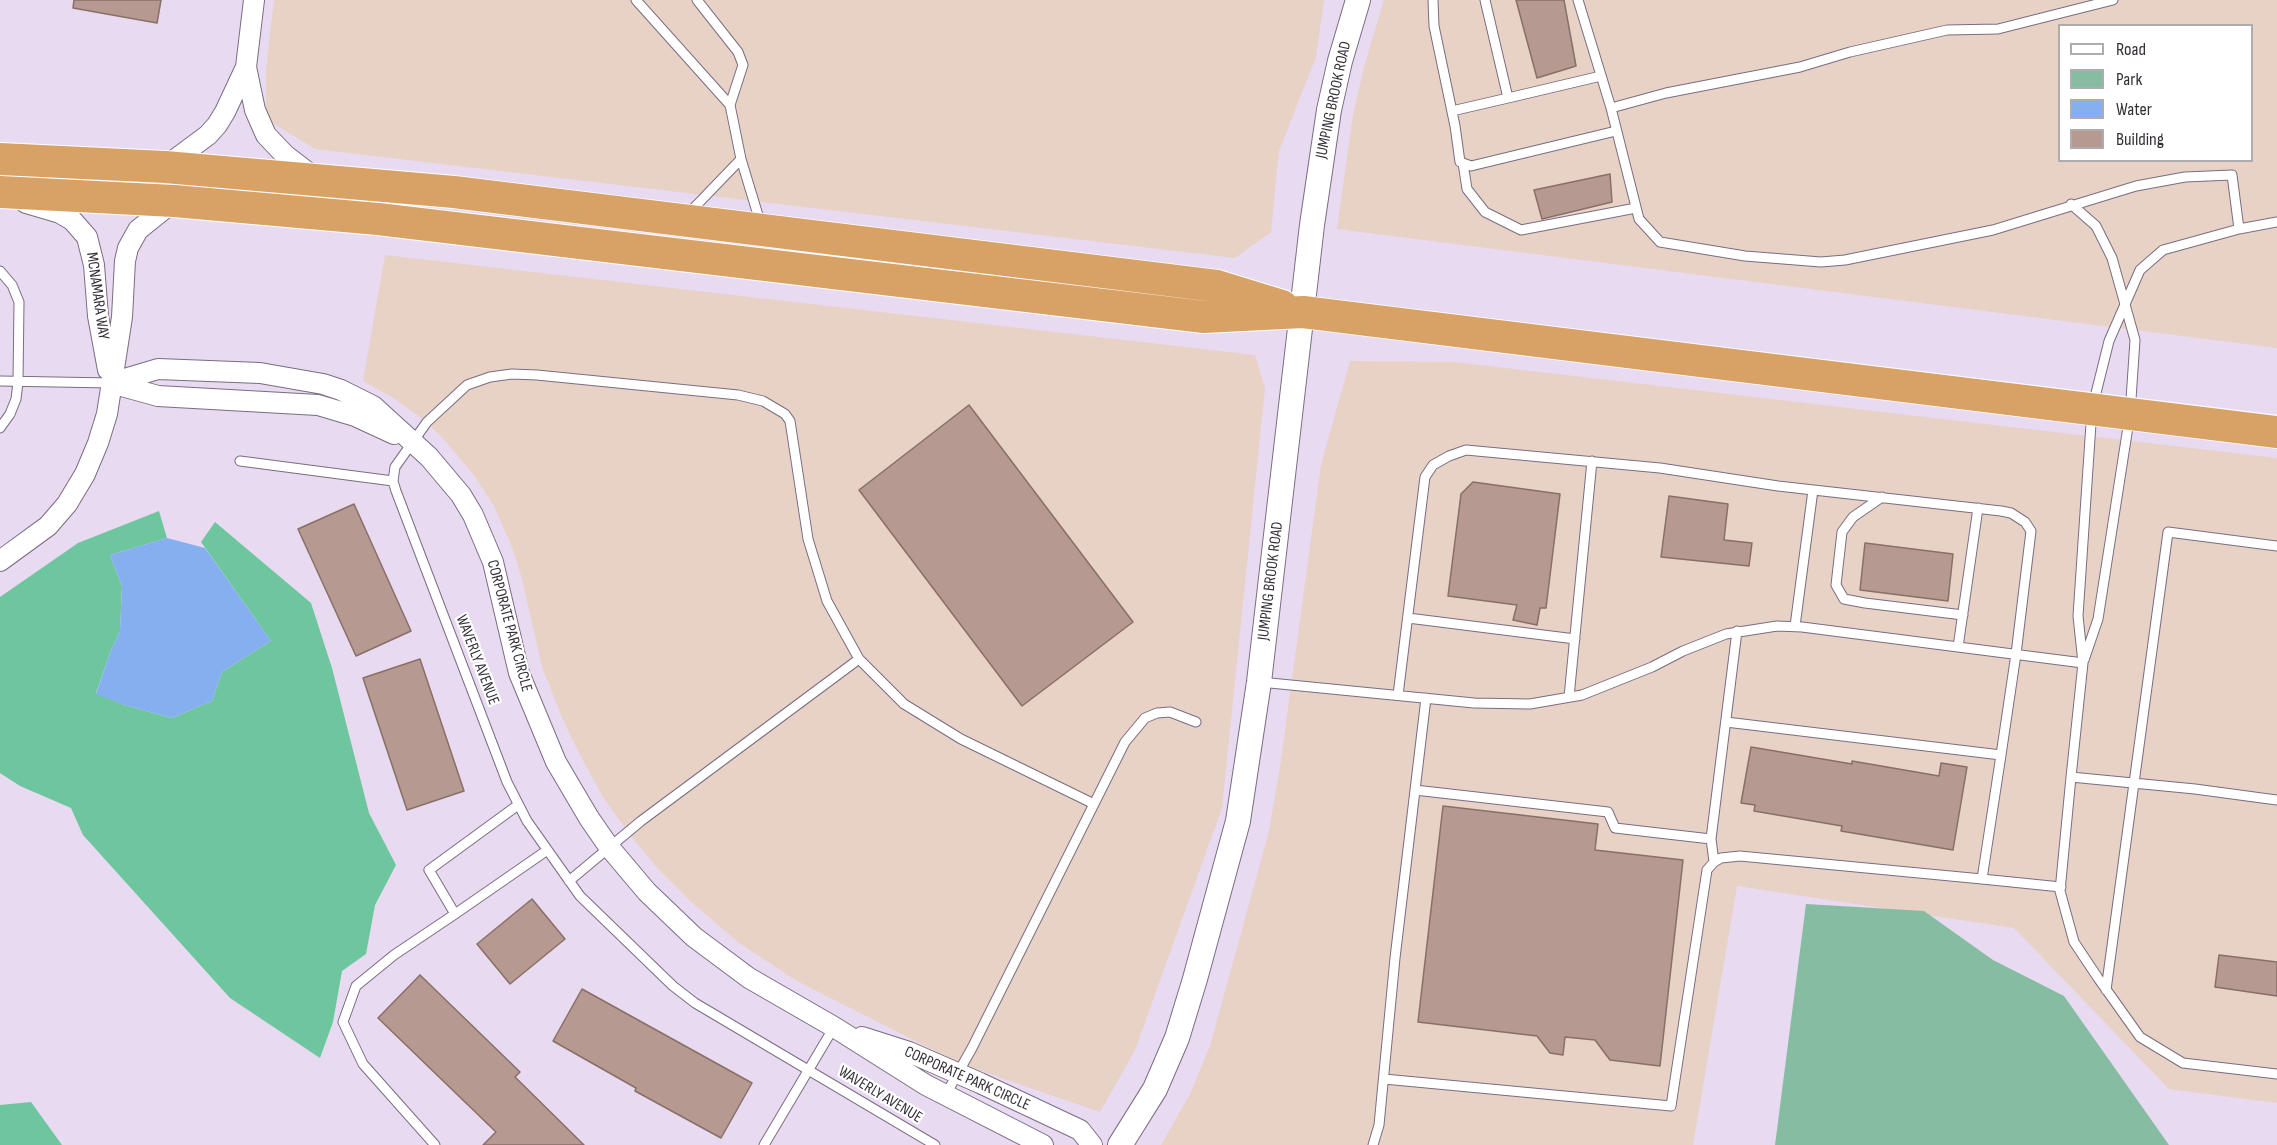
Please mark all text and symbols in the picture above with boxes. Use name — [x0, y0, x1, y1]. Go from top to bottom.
legend — [2058, 24, 2253, 162]
text: Road — [2116, 39, 2146, 60]
street label: JUMPING BROOK ROAD — [1312, 40, 1356, 160]
text: Park — [2116, 69, 2142, 90]
text: Water — [2116, 99, 2152, 120]
text: Building — [2116, 129, 2164, 150]
street label: MCNAMARA WAY — [81, 251, 113, 341]
street label: JUMPING BROOK ROAD — [1254, 521, 1288, 641]
street label: CORPORATE PARK CIRCLE — [482, 558, 536, 694]
street label: WAVERLY AVENUE — [451, 612, 503, 708]
street label: CORPORATE PARK CIRCLE — [901, 1043, 1033, 1115]
street label: WAVERLY AVENUE — [835, 1062, 925, 1128]

